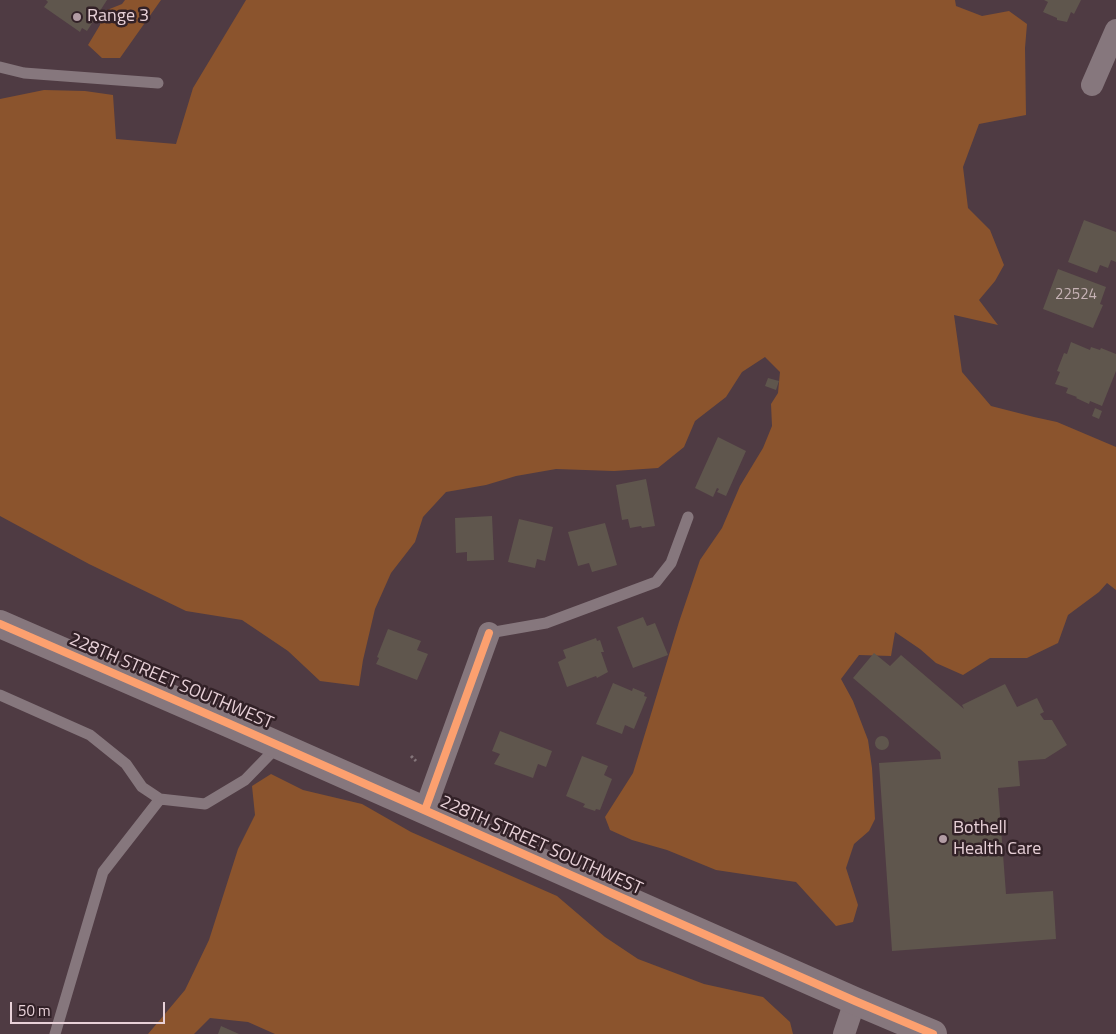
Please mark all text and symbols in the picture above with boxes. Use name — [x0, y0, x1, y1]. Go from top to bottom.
place label: Range 3 — [87, 6, 149, 28]
marker: Range 3 — [71, 11, 83, 23]
house number: 22524 — [1055, 286, 1097, 304]
street label: 228TH STREET SOUTHWEST — [66, 629, 276, 735]
street label: 228TH STREET SOUTHWEST — [436, 792, 646, 900]
place label: Bothell Health Care — [953, 818, 1041, 861]
marker: Bothell Health Care — [937, 833, 949, 845]
scale bar — [12, 992, 168, 1024]
text: 50 m — [18, 999, 51, 1022]

